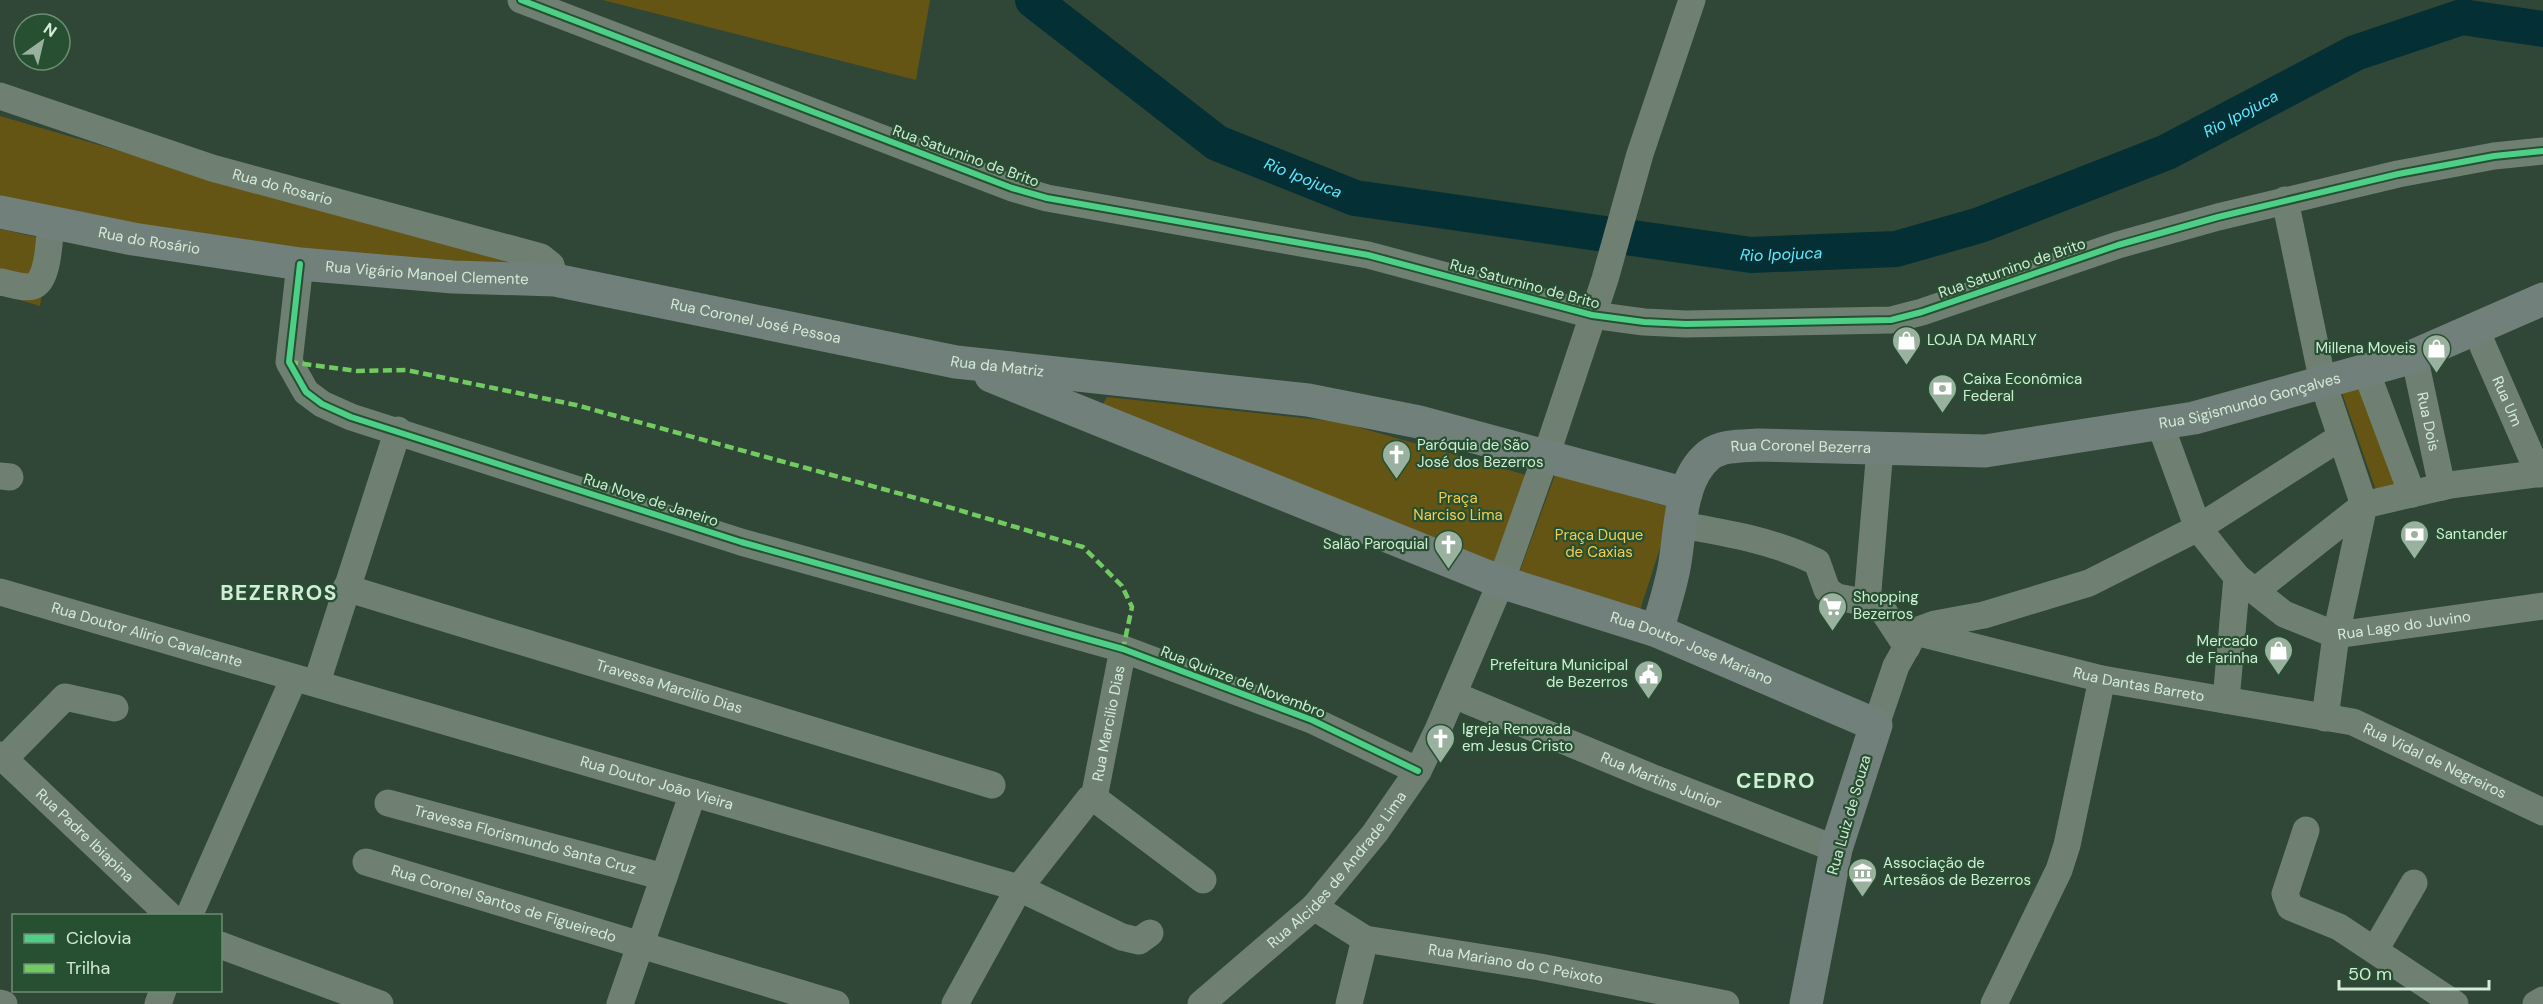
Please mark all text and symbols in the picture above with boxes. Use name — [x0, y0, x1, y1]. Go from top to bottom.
north arrow — [12, 12, 72, 72]
text: N — [39, 18, 61, 42]
water label: Rio Ipojuca — [2199, 85, 2282, 142]
street label: Rua Saturnino de Brito — [890, 120, 1042, 192]
water label: Rio Ipojuca — [1261, 152, 1345, 202]
street label: Rua do Rosario — [230, 164, 335, 210]
street label: Rua do Rosário — [96, 222, 202, 259]
street label: Rua Saturnino de Brito — [1936, 233, 2088, 303]
water label: Rio Ipojuca — [1739, 242, 1823, 266]
street label: Rua Saturnino de Brito — [1448, 254, 1602, 314]
street label: Rua Vigário Manoel Clemente — [325, 256, 529, 289]
street label: Rua Coronel José Pessoa — [669, 294, 843, 348]
shop icon: LOJA DA MARLY — [1890, 324, 1922, 366]
place label: LOJA DA MARLY — [1927, 330, 2037, 350]
shop icon: Millena Moveis — [2421, 332, 2453, 374]
place label: Millena Moveis — [2315, 338, 2416, 358]
street label: Rua da Matriz — [949, 351, 1045, 381]
street label: Rua Sigismundo Gonçalves — [2158, 368, 2343, 433]
place label: Caixa Econômica Federal — [1963, 369, 2082, 406]
bank icon: Caixa Econômica Federal — [1926, 372, 1958, 414]
street label: Rua Um — [2487, 373, 2527, 430]
street label: Rua Dois — [2412, 390, 2444, 453]
place label: Paróquia de São José dos Bezerros — [1417, 435, 1543, 472]
street label: Rua Coronel Bezerra — [1730, 435, 1871, 458]
church icon: Paróquia de São José dos Bezerros — [1380, 438, 1412, 480]
street label: Rua Nove de Janeiro — [581, 469, 721, 531]
park label: Praça Narciso Lima — [1413, 488, 1503, 525]
bank icon: Santander — [2399, 518, 2431, 560]
place label: Santander — [2436, 524, 2508, 544]
park label: Praça Duque de Caxias — [1555, 525, 1643, 562]
church icon: Salão Paroquial — [1433, 528, 1465, 570]
place label: Salão Paroquial — [1323, 534, 1428, 554]
district label: BEZERROS — [220, 579, 338, 607]
place label: Shopping Bezerros — [1853, 587, 1919, 624]
supermarket icon: Shopping Bezerros — [1816, 590, 1848, 632]
street label: Rua Doutor Alirio Cavalcante — [49, 597, 245, 672]
street label: Rua Lago do Juvino — [2336, 606, 2472, 645]
street label: Rua Doutor Jose Mariano — [1608, 607, 1776, 690]
place label: Mercado de Farinha — [2186, 631, 2258, 668]
shop icon: Mercado de Farinha — [2263, 634, 2295, 676]
street label: Rua Quinze de Novembro — [1158, 641, 1328, 723]
street label: Travessa Marcilio Dias — [594, 655, 745, 718]
place label: Prefeitura Municipal de Bezerros — [1490, 655, 1628, 692]
public building icon: Prefeitura Municipal de Bezerros — [1633, 658, 1665, 700]
street label: Rua Dantas Barreto — [2071, 662, 2206, 706]
street label: Rua Marcilio Dias — [1087, 664, 1130, 783]
street label: Rua Vidal de Negreiros — [2360, 718, 2510, 803]
place label: Igreja Renovada em Jesus Cristo — [1462, 719, 1573, 756]
church icon: Igreja Renovada em Jesus Cristo — [1425, 722, 1457, 764]
street label: Rua Martins Junior — [1598, 747, 1725, 814]
street label: Rua Doutor João Vieira — [578, 751, 736, 815]
street label: Rua Luiz de Souza — [1822, 753, 1876, 877]
district label: CEDRO — [1736, 767, 1816, 795]
street label: Rua Padre Ibiapina — [32, 784, 138, 887]
street label: Rua Alcides de Andrade Lima — [1263, 787, 1411, 953]
street label: Travessa Florismundo Santa Cruz — [412, 800, 639, 879]
place label: Associação de Artesãos de Bezerros — [1883, 853, 2031, 890]
museum icon: Associação de Artesãos de Bezerros — [1846, 856, 1878, 898]
street label: Rua Coronel Santos de Figueiredo — [389, 860, 619, 947]
legend — [12, 914, 222, 992]
text: Ciclovia — [66, 926, 131, 950]
street label: Rua Mariano do C Peixoto — [1427, 939, 1605, 989]
scale bar — [2339, 953, 2489, 991]
text: Trilha — [66, 956, 110, 980]
text: 50 m — [2348, 962, 2392, 986]

